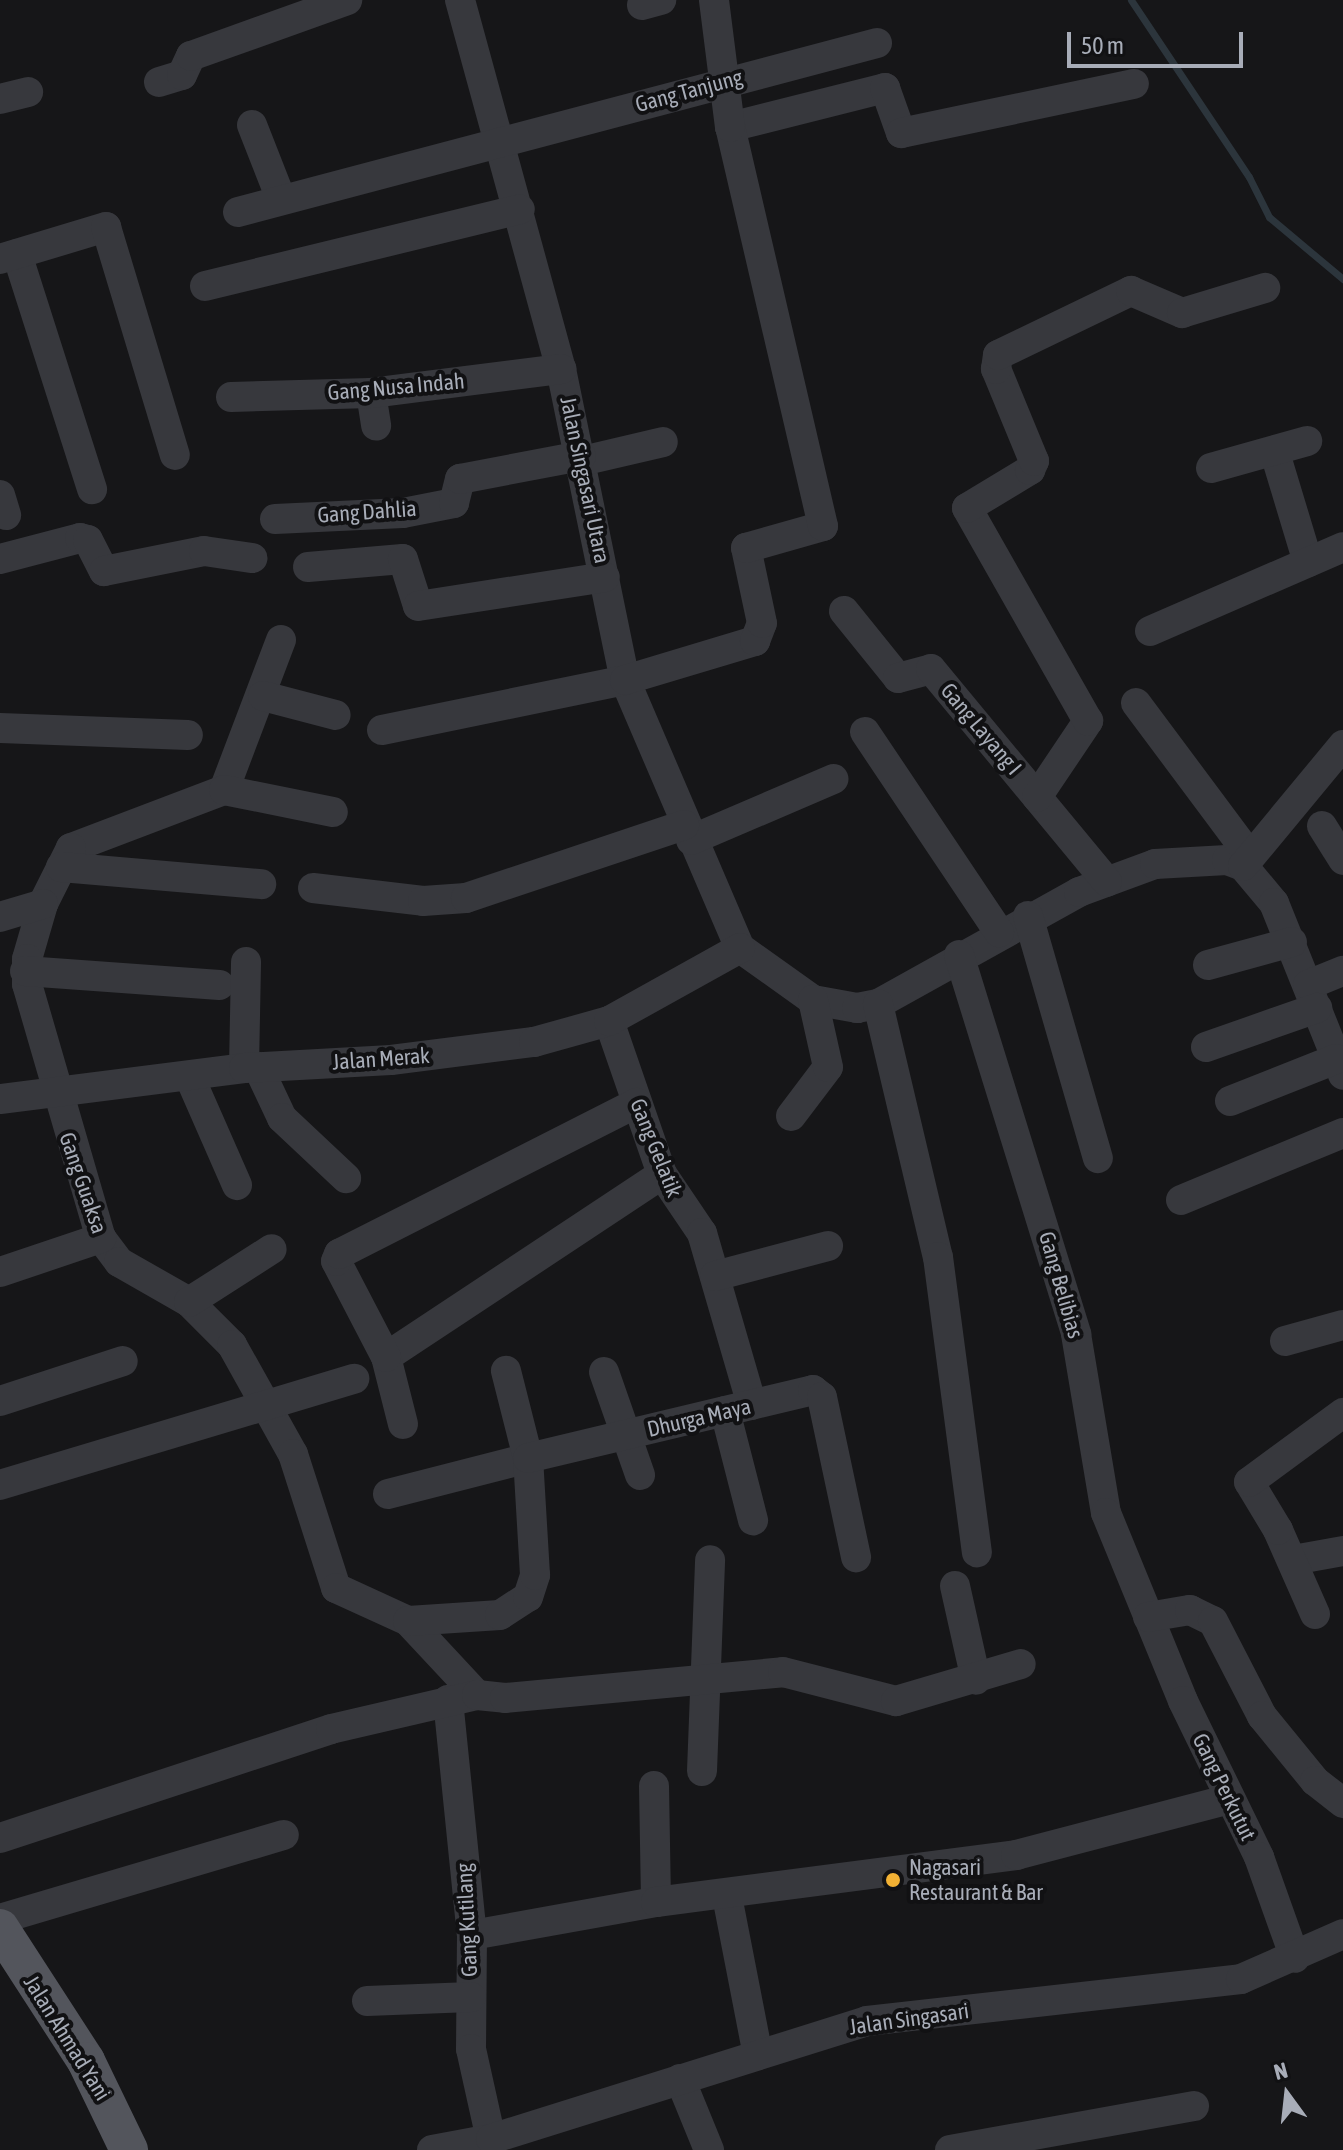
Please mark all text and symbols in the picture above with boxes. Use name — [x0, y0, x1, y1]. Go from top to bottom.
scale bar — [1071, 16, 1247, 66]
text: 50 m — [1081, 32, 1124, 59]
street label: Gang Tanjung — [633, 64, 745, 118]
street label: Gang Nusa Indah — [326, 368, 466, 406]
street label: Jalan Singasari Utara — [554, 394, 616, 566]
street label: Gang Dahlia — [317, 495, 417, 529]
street label: Gang Layang I — [935, 678, 1027, 780]
street label: Jalan Merak — [331, 1042, 431, 1076]
street label: Gang Gelatik — [624, 1095, 688, 1201]
street label: Gang Guaksa — [53, 1129, 113, 1237]
street label: Gang Belibias — [1033, 1229, 1089, 1341]
street label: Dhurga Maya — [645, 1393, 753, 1443]
street label: Gang Perkutut — [1187, 1729, 1261, 1845]
place label: Nagasari Restaurant & Bar — [909, 1854, 1043, 1906]
street label: Gang Kutilang — [451, 1862, 483, 1978]
marker: Nagasari Restaurant & Bar — [884, 1871, 902, 1889]
street label: Jalan Ahmad Yani — [18, 1971, 116, 2105]
street label: Jalan Singasari — [847, 1998, 971, 2040]
north arrow — [1247, 2054, 1327, 2134]
text: N — [1271, 2057, 1290, 2085]

